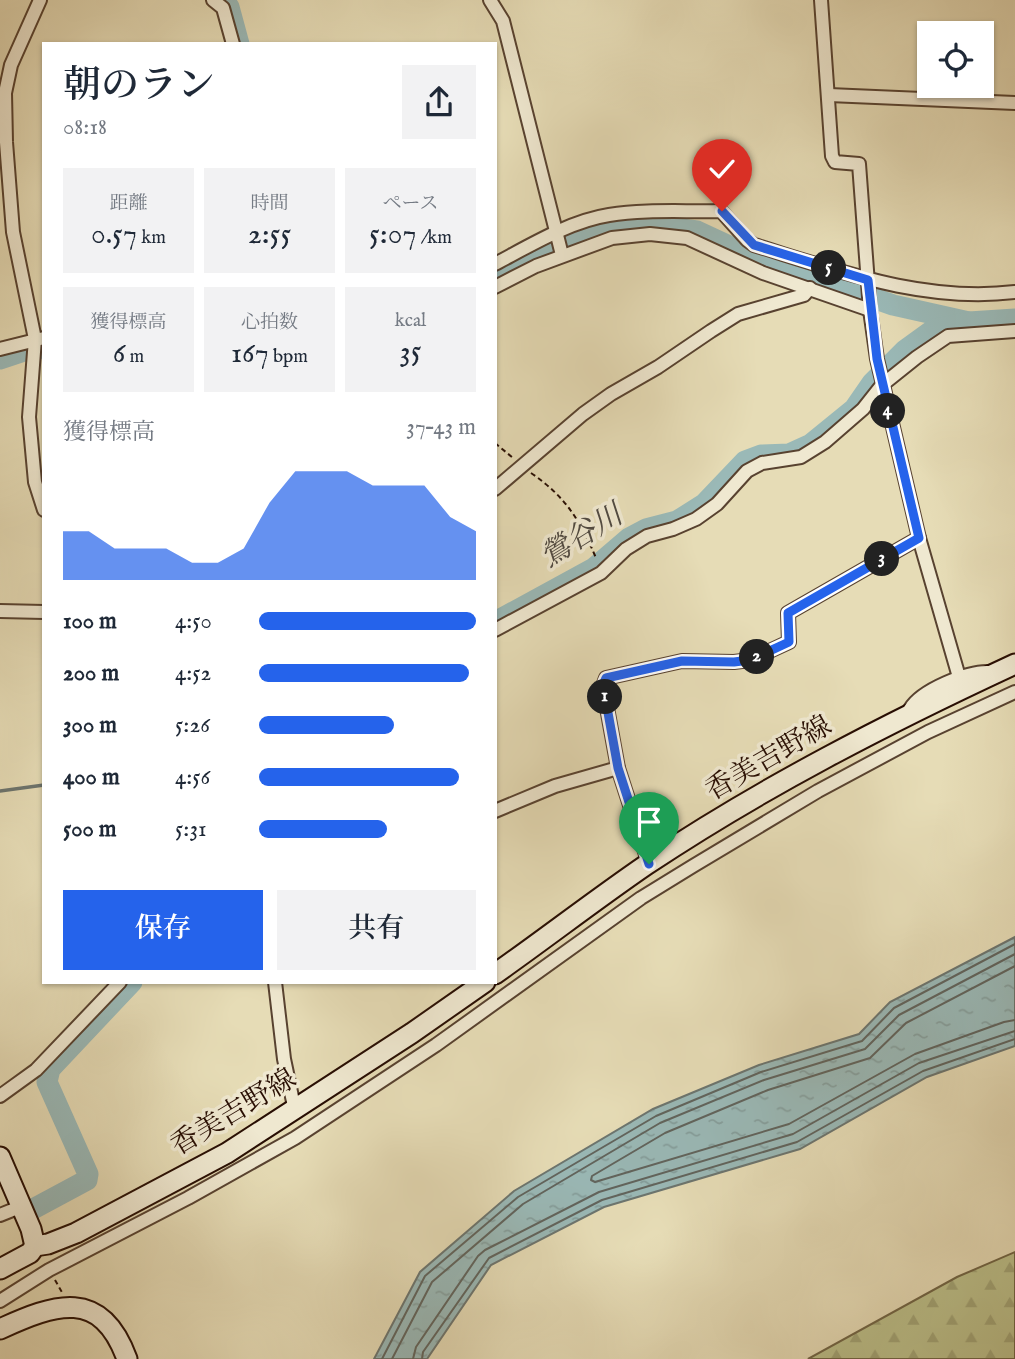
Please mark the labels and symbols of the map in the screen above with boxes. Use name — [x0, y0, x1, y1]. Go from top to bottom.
pin — [692, 139, 752, 211]
pin: 5 — [812, 250, 846, 286]
pin: 4 — [870, 394, 906, 428]
water label: 鶯谷川 — [534, 495, 633, 577]
pin: 3 — [864, 542, 900, 576]
pin: 2 — [740, 640, 774, 674]
pin: 1 — [588, 680, 622, 714]
street label: 香美吉野線 — [700, 709, 838, 809]
pin — [619, 792, 679, 864]
street label: 香美吉野線 — [165, 1062, 303, 1164]

